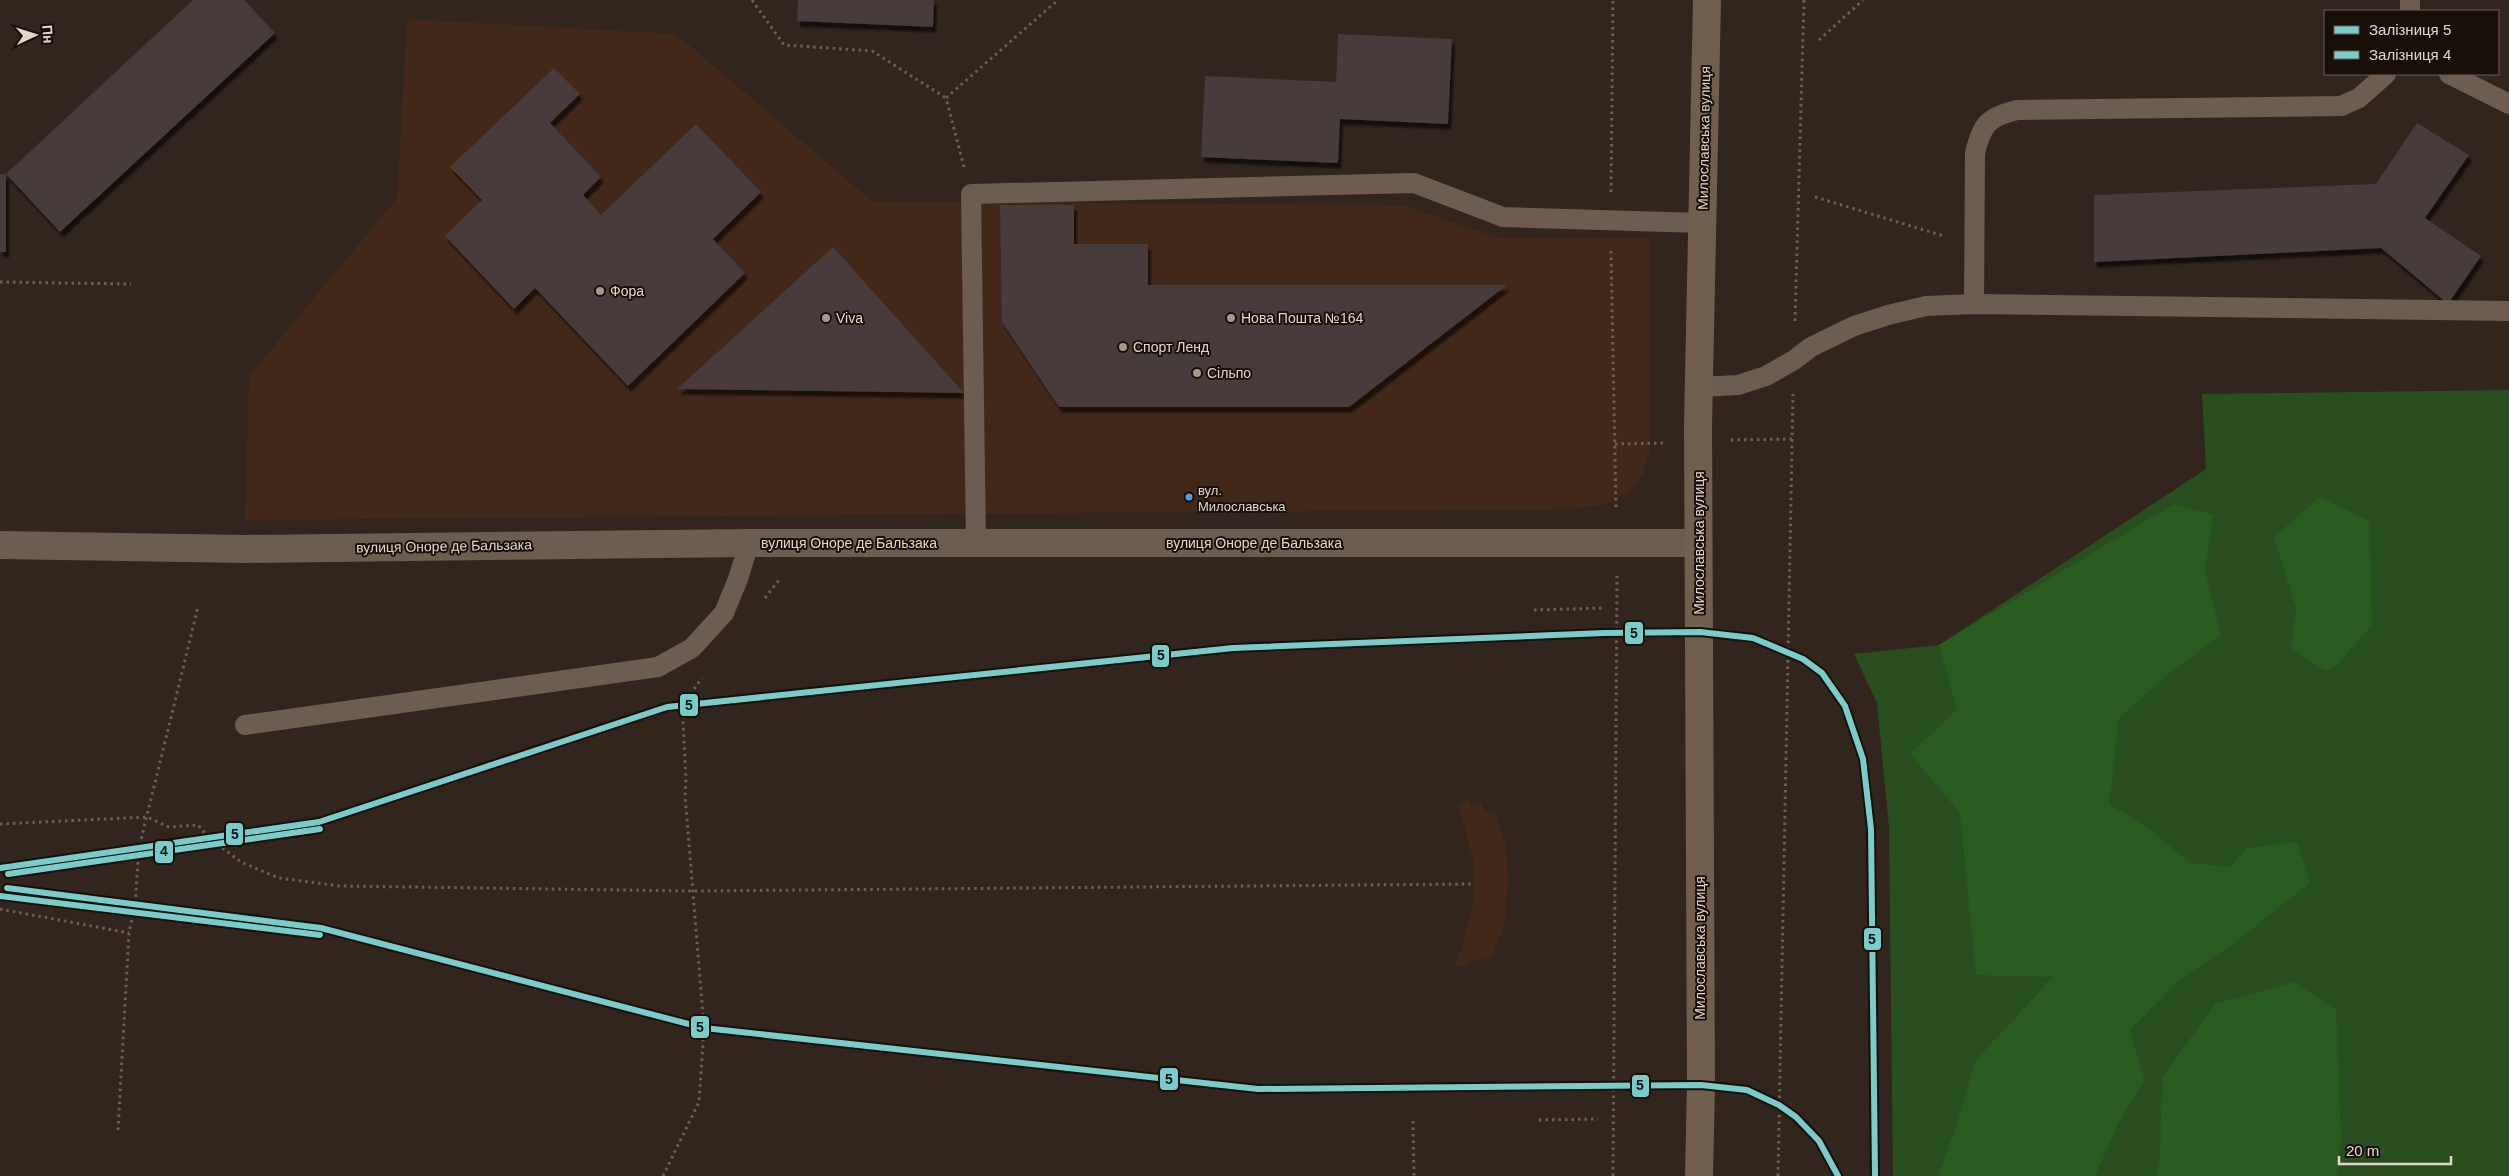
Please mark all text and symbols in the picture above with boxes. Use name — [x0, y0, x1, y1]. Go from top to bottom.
north arrow — [10, 10, 60, 60]
legend — [2324, 10, 2499, 75]
text: Залізниця 5 — [2369, 21, 2451, 38]
text: Пн — [39, 24, 57, 44]
text: Залізниця 4 — [2369, 46, 2451, 63]
street label: Милославська вулиця — [1695, 66, 1713, 210]
place label: Фора — [610, 283, 644, 299]
marker: Фора — [594, 285, 606, 297]
place label: Viva — [836, 310, 863, 326]
place label: Нова Пошта №164 — [1241, 310, 1363, 326]
marker: Viva — [820, 312, 832, 324]
marker: Нова Пошта №164 — [1225, 312, 1237, 324]
place label: Спорт Ленд — [1133, 339, 1209, 355]
marker: Спорт Ленд — [1117, 341, 1129, 353]
place label: Сільпо — [1207, 365, 1251, 381]
marker: Сільпо — [1191, 367, 1203, 379]
street label: Милославська вулиця — [1691, 471, 1707, 615]
place label: вул. Милославська — [1198, 483, 1286, 514]
marker: вул. Милославська — [1184, 492, 1194, 502]
street label: вулиця Оноре де Бальзака — [761, 535, 937, 551]
street label: вулиця Оноре де Бальзака — [1166, 535, 1342, 551]
street label: вулиця Оноре де Бальзака — [356, 536, 532, 556]
line badge: 5 — [1624, 621, 1644, 645]
text: 5 — [1630, 625, 1638, 641]
line badge: 5 — [1151, 644, 1170, 668]
text: 5 — [1157, 647, 1165, 663]
line badge: 5 — [679, 693, 699, 717]
text: 5 — [685, 697, 693, 713]
line badge: 5 — [225, 822, 244, 846]
text: 5 — [231, 826, 239, 842]
line badge: 4 — [154, 840, 174, 864]
text: 4 — [160, 843, 168, 859]
street label: Милославська вулиця — [1692, 876, 1708, 1020]
line badge: 5 — [1863, 927, 1882, 951]
text: 5 — [1868, 931, 1876, 947]
line badge: 5 — [690, 1015, 710, 1039]
text: 5 — [696, 1019, 704, 1035]
line badge: 5 — [1159, 1067, 1179, 1091]
text: 5 — [1165, 1071, 1173, 1087]
line badge: 5 — [1631, 1074, 1650, 1098]
text: 5 — [1636, 1077, 1644, 1093]
scale bar — [2339, 1134, 2452, 1166]
text: 20 m — [2346, 1142, 2379, 1159]

